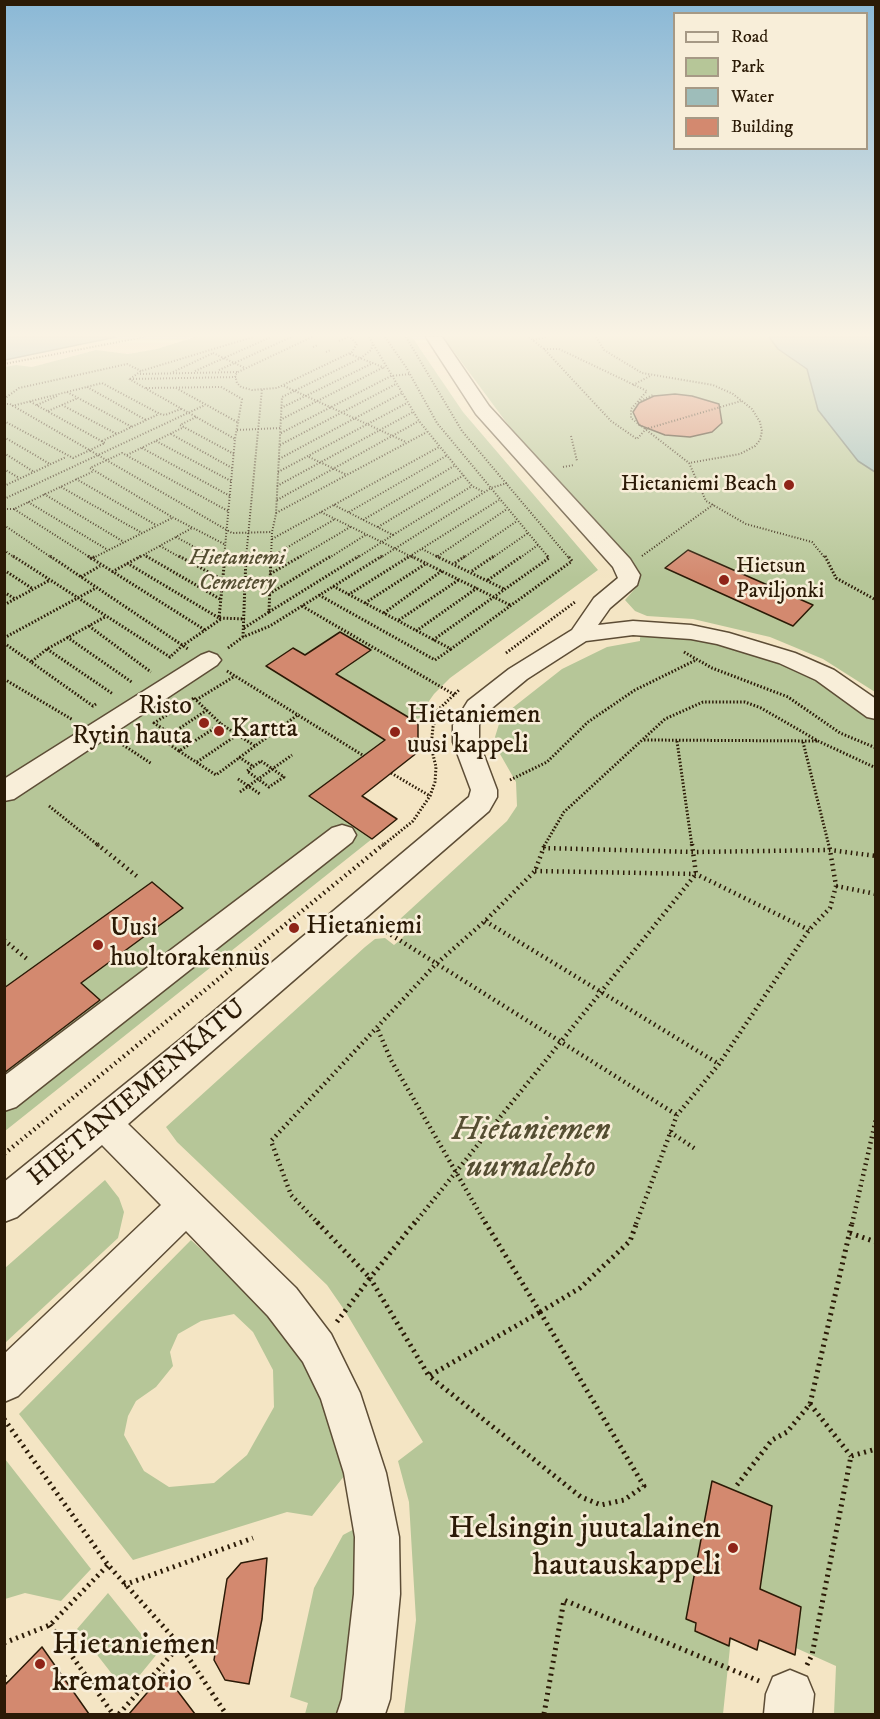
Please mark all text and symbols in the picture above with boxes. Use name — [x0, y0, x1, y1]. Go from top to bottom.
legend — [673, 12, 868, 150]
text: Road — [731, 26, 768, 48]
text: Park — [731, 56, 765, 78]
text: Water — [731, 86, 774, 108]
text: Building — [731, 116, 793, 138]
place label: Hietaniemi Beach — [621, 472, 777, 498]
marker: Hietaniemi Beach — [782, 478, 796, 492]
park label: Hietaniemi Cemetery — [189, 546, 285, 598]
place label: Hietsun Paviljonki — [736, 554, 824, 606]
marker: Hietsun Paviljonki — [717, 573, 731, 587]
place label: Risto Rytin hauta — [72, 692, 192, 754]
place label: Hietaniemen uusi kappeli — [407, 701, 541, 762]
place label: Kartta — [231, 715, 298, 747]
marker: Risto Rytin hauta — [197, 716, 211, 730]
marker: Kartta — [212, 724, 226, 738]
marker: Hietaniemen uusi kappeli — [388, 725, 402, 739]
place label: Hietaniemi — [306, 912, 422, 944]
place label: Uusi huoltorakennus — [110, 914, 270, 976]
marker: Hietaniemi — [287, 921, 301, 935]
marker: Uusi huoltorakennus — [91, 938, 105, 952]
street label: HIETANIEMENKATU — [23, 994, 253, 1194]
park label: Hietaniemen uurnalehto — [452, 1113, 610, 1188]
place label: Helsingin juutalainen hautauskappeli — [448, 1511, 721, 1586]
marker: Helsingin juutalainen hautauskappeli — [726, 1541, 740, 1555]
place label: Hietaniemen krematorio — [52, 1627, 216, 1702]
marker: Hietaniemen krematorio — [33, 1657, 47, 1671]

